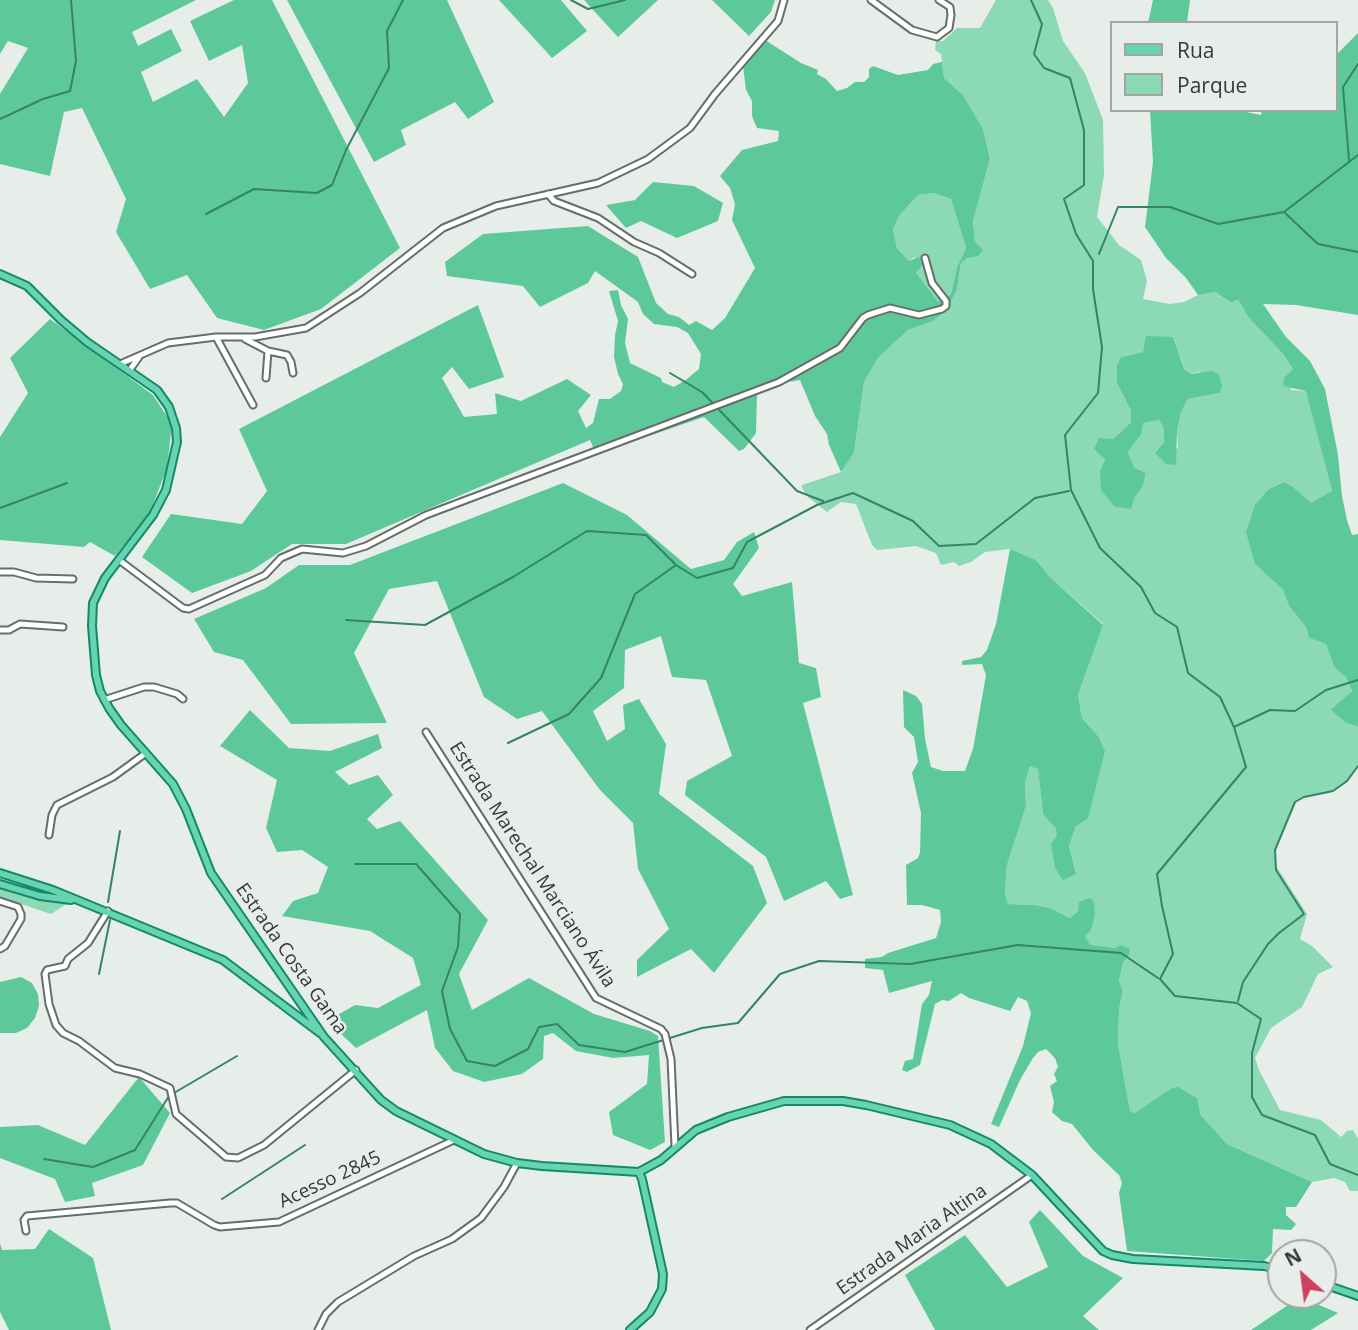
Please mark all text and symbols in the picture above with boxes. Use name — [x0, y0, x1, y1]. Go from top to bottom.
legend — [1110, 21, 1337, 112]
text: Rua — [1177, 36, 1215, 64]
text: Parque — [1177, 71, 1247, 99]
street label: Estrada Marechal Marciano Ávila — [444, 738, 620, 992]
street label: Estrada Costa Gama — [230, 879, 352, 1039]
street label: Acesso 2845 — [275, 1146, 385, 1214]
street label: Estrada Maria Altina — [833, 1180, 991, 1300]
north arrow — [1267, 1239, 1337, 1309]
text: N — [1280, 1242, 1306, 1272]

